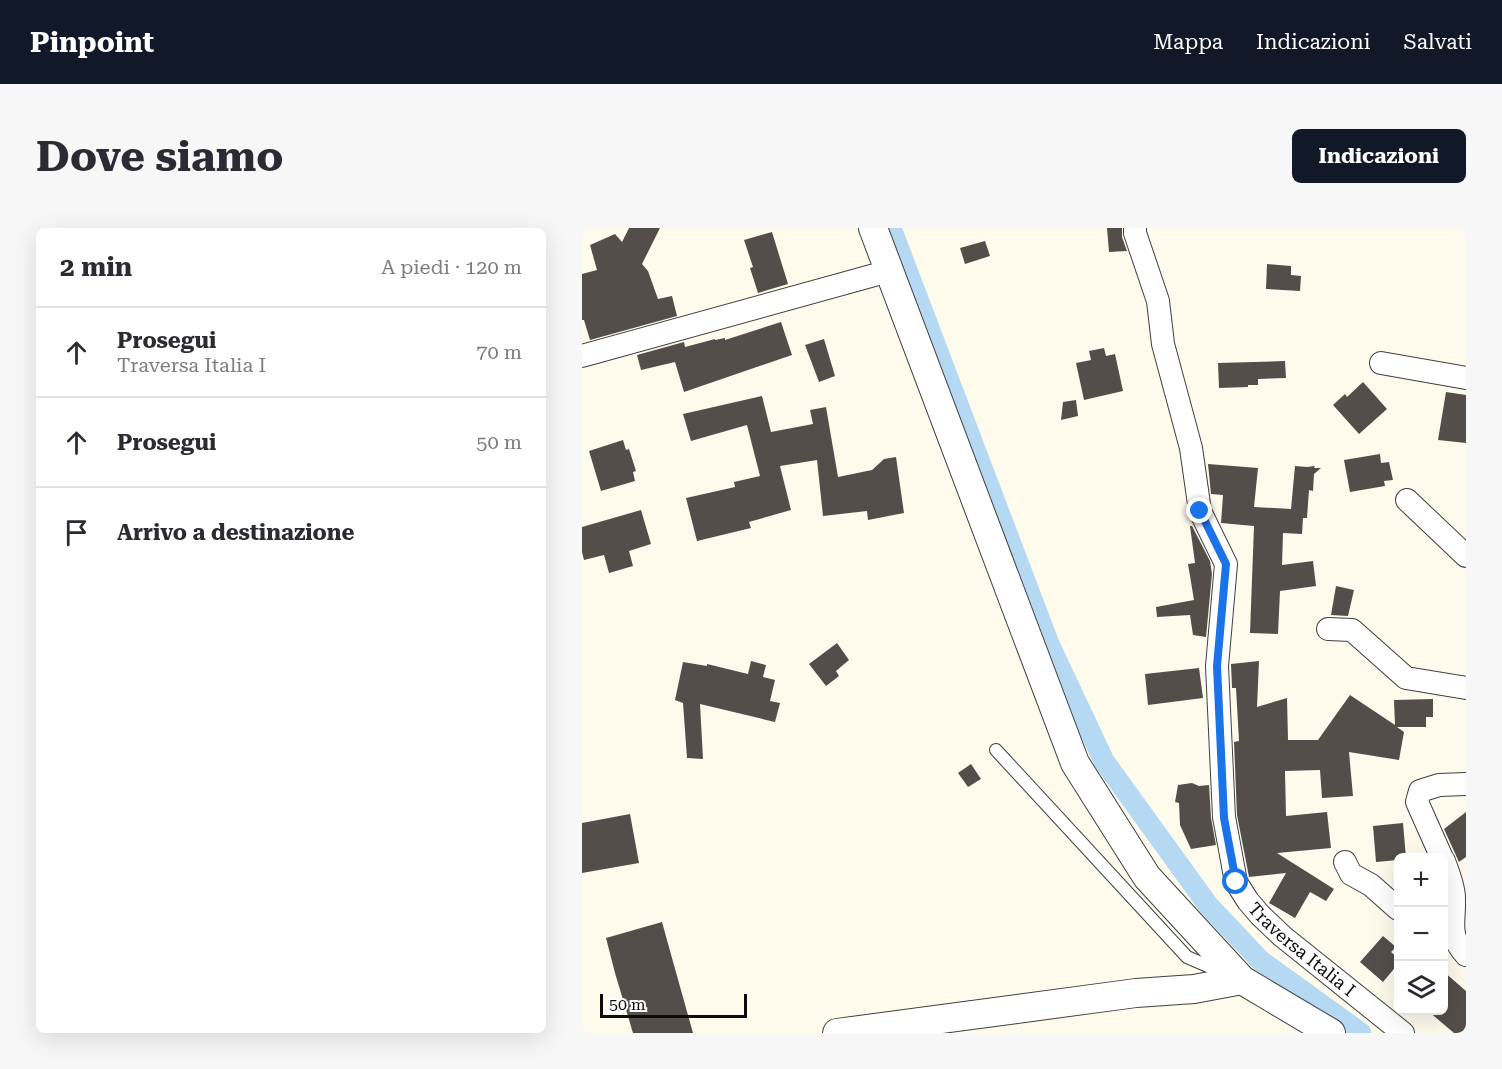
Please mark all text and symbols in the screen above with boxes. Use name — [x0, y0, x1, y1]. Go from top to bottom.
text: Pinpoint — [30, 26, 154, 59]
text: Mappa — [1153, 30, 1223, 54]
text: Indicazioni — [1256, 30, 1370, 54]
text: Salvati — [1403, 30, 1472, 54]
button: Indicazioni — [1292, 129, 1466, 183]
text: Dove siamo — [36, 132, 283, 181]
text: 2 min — [60, 252, 132, 282]
text: A piedi · 120 m — [381, 255, 522, 279]
text: Prosegui — [117, 328, 216, 353]
icon: ahead — [60, 336, 93, 369]
text: 70 m — [476, 340, 522, 364]
text: Traversa Italia I — [117, 353, 266, 377]
icon: ahead — [60, 426, 93, 459]
text: Prosegui — [117, 430, 216, 455]
text: 50 m — [476, 430, 522, 454]
route end — [1186, 497, 1212, 523]
icon: arrive — [60, 516, 93, 549]
text: Arrivo a destinazione — [117, 520, 354, 545]
map controls — [1394, 853, 1448, 1015]
button: + — [1394, 853, 1448, 907]
route start — [1222, 868, 1248, 894]
street label: Traversa Italia I — [1244, 898, 1360, 1000]
button: − — [1394, 907, 1448, 961]
button: layers — [1394, 961, 1448, 1015]
scale bar — [600, 991, 747, 1018]
text: 50 m — [609, 995, 646, 1014]

